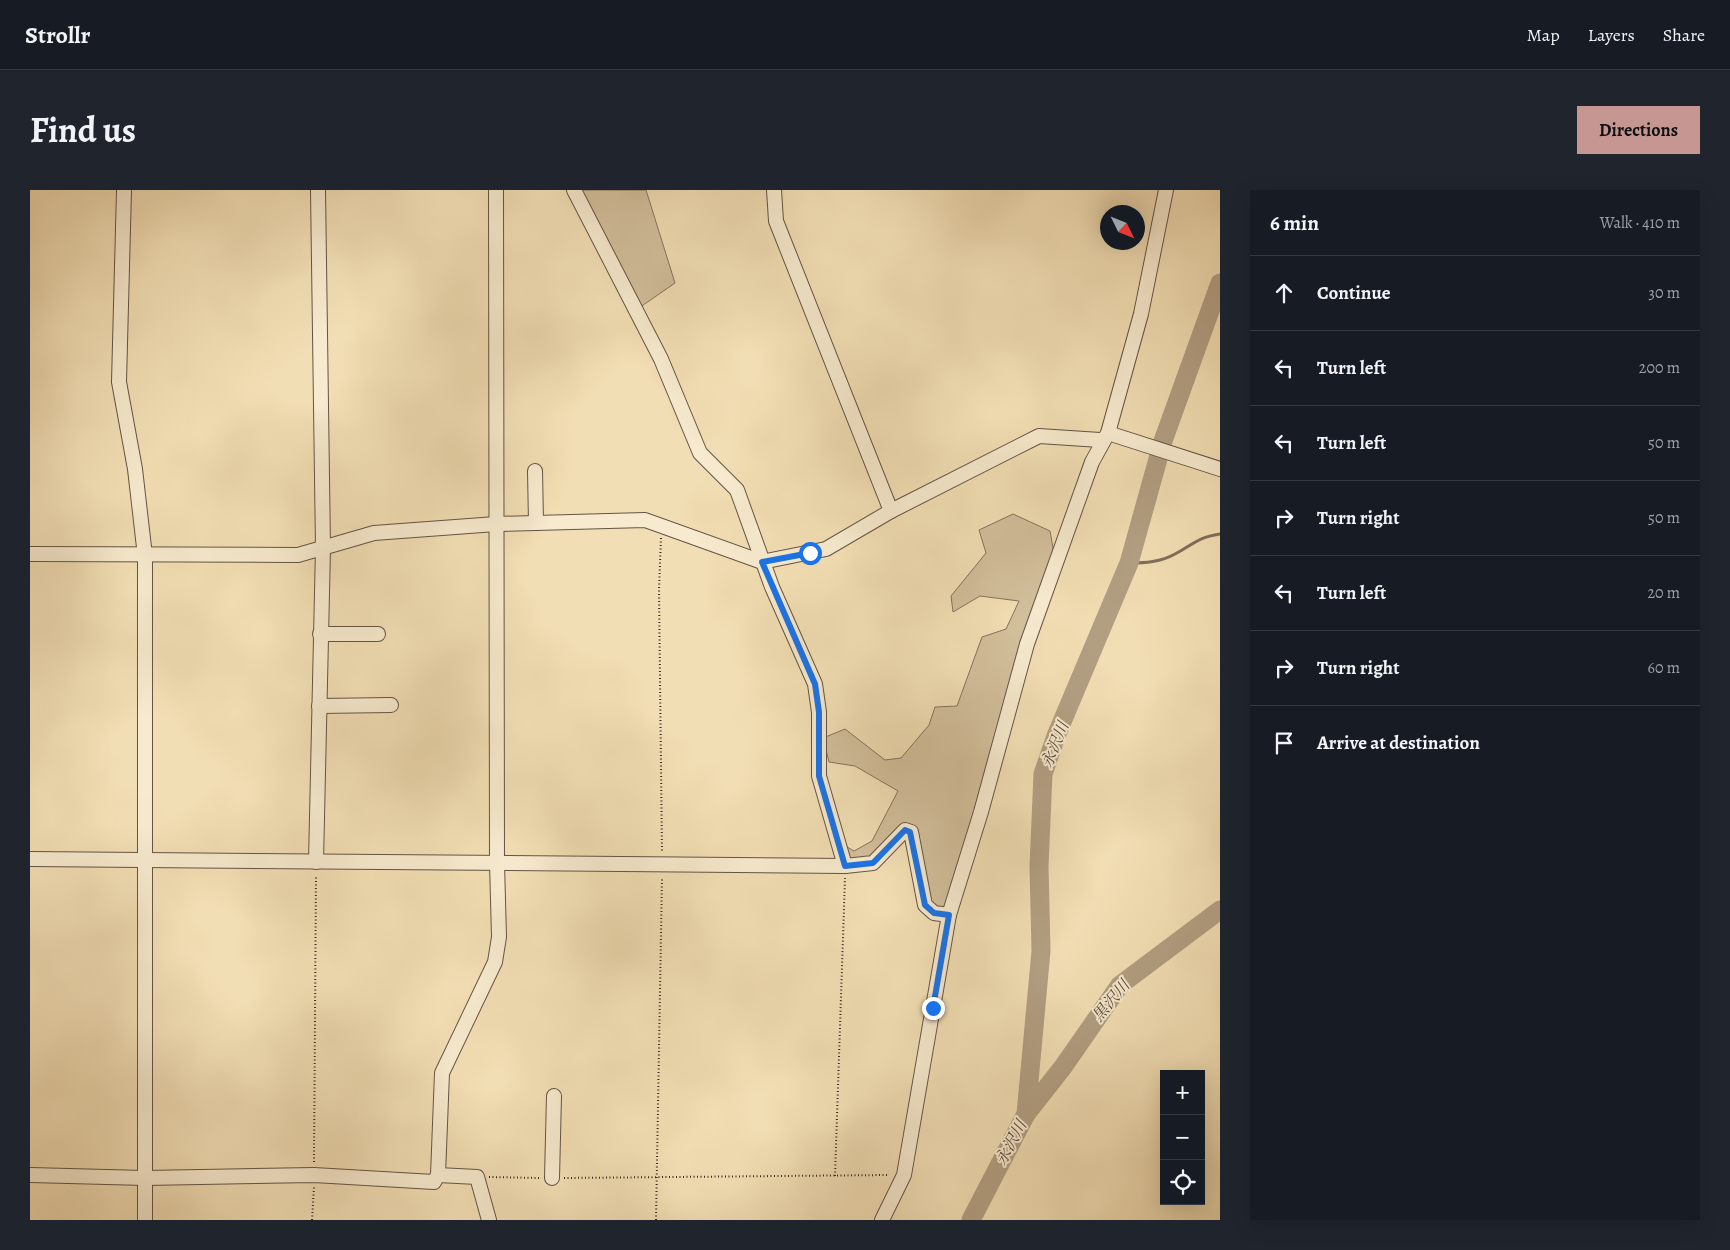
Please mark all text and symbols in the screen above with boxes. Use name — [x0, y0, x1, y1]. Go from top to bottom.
text: Strollr — [25, 19, 90, 51]
text: Map — [1527, 23, 1560, 47]
text: Layers — [1588, 23, 1635, 47]
text: Share — [1663, 23, 1705, 47]
text: Find us — [30, 106, 136, 154]
button: Directions — [1577, 106, 1700, 154]
north arrow — [1100, 205, 1145, 250]
text: 6 min — [1270, 209, 1319, 237]
text: Walk · 410 m — [1600, 212, 1680, 234]
icon: ahead — [1270, 279, 1298, 307]
text: Continue — [1317, 280, 1391, 306]
text: 30 m — [1648, 282, 1680, 304]
icon: left — [1270, 354, 1298, 382]
text: Turn left — [1317, 355, 1386, 381]
text: 200 m — [1639, 357, 1680, 379]
icon: left — [1270, 429, 1298, 457]
text: Turn left — [1317, 430, 1386, 456]
text: 50 m — [1648, 432, 1680, 454]
icon: right — [1270, 504, 1298, 532]
text: Turn right — [1317, 505, 1399, 531]
text: 50 m — [1648, 507, 1680, 529]
route start — [799, 542, 822, 565]
icon: left — [1270, 579, 1298, 607]
text: Turn left — [1317, 580, 1386, 606]
text: 20 m — [1647, 582, 1680, 604]
icon: right — [1270, 654, 1298, 682]
text: Turn right — [1317, 655, 1399, 681]
text: 60 m — [1648, 657, 1680, 679]
water label: 永沢川 — [1036, 717, 1075, 771]
icon: arrive — [1270, 729, 1298, 757]
text: Arrive at destination — [1317, 730, 1480, 756]
water label: 黒沢川 — [1087, 974, 1136, 1026]
route end — [922, 997, 945, 1020]
map controls — [1160, 1070, 1205, 1205]
button: + — [1160, 1070, 1205, 1115]
water label: 永沢川 — [990, 1115, 1033, 1169]
button: − — [1160, 1115, 1205, 1160]
button: locate — [1160, 1160, 1205, 1205]

